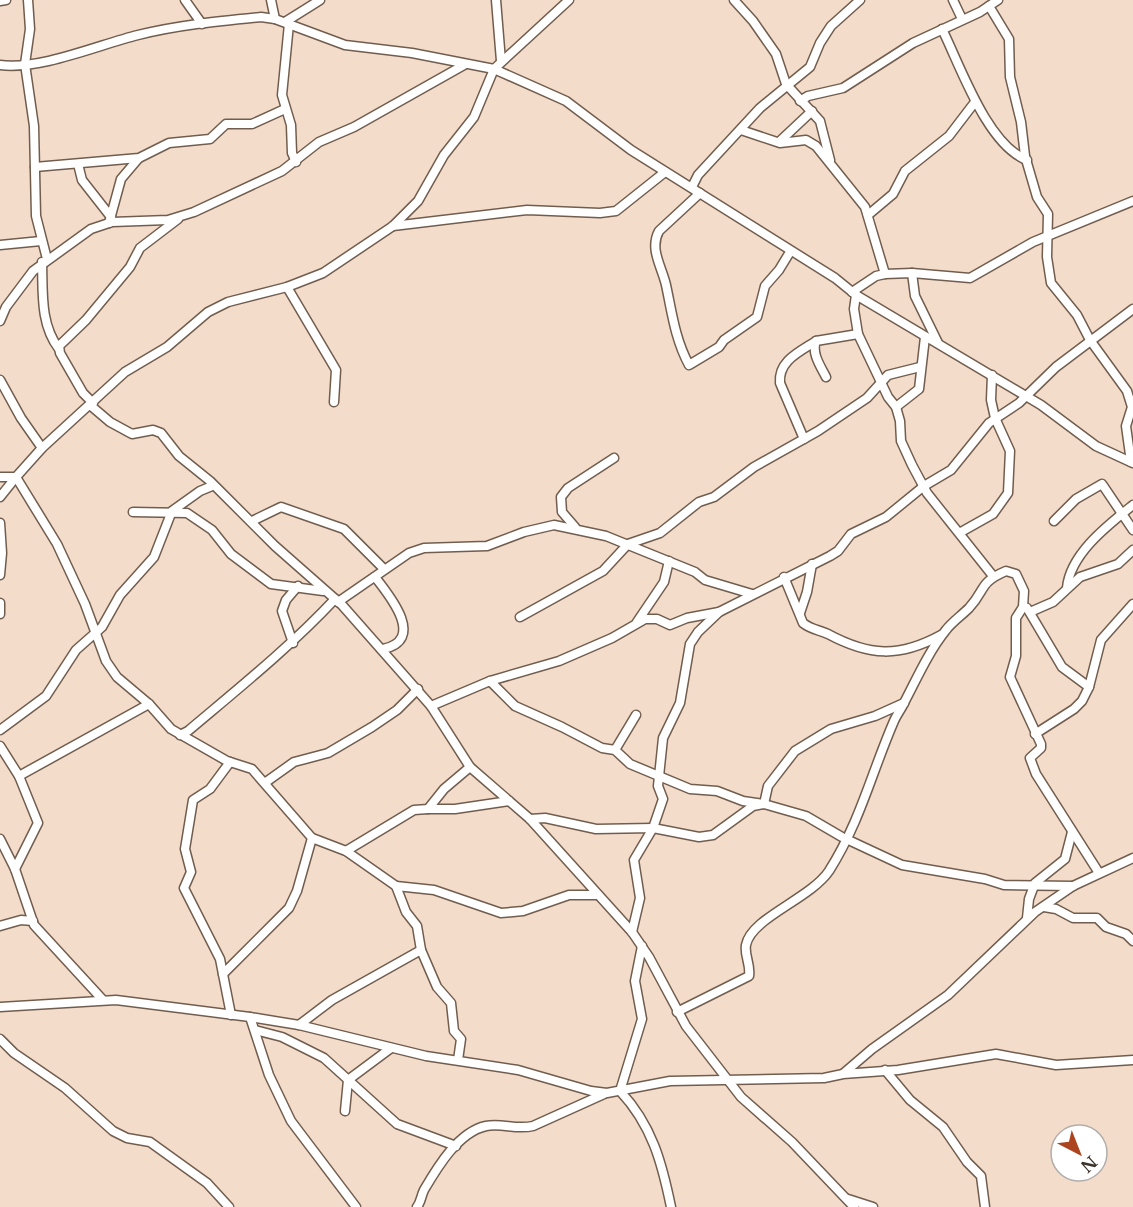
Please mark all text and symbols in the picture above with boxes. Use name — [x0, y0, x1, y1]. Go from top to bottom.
north arrow — [1049, 1123, 1109, 1183]
text: N — [1077, 1152, 1101, 1177]

